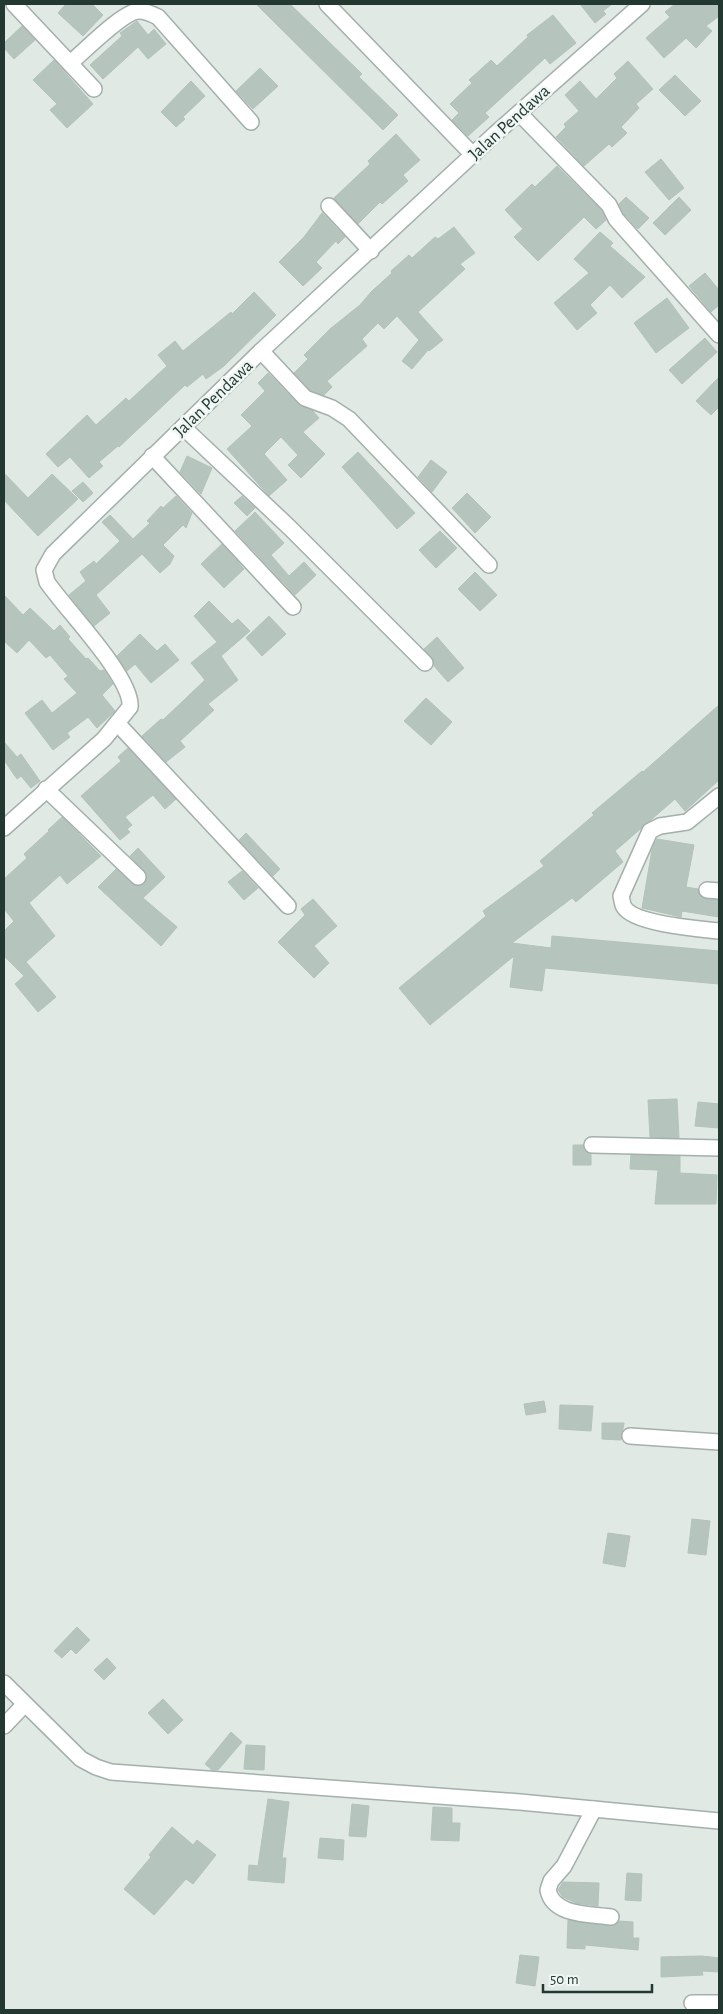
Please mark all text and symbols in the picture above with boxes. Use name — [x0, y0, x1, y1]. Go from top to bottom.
street label: Jalan Pendawa — [466, 82, 554, 164]
street label: Jalan Pendawa — [171, 357, 257, 441]
scale bar — [543, 1962, 652, 1994]
text: 50 m — [550, 1972, 579, 1987]

